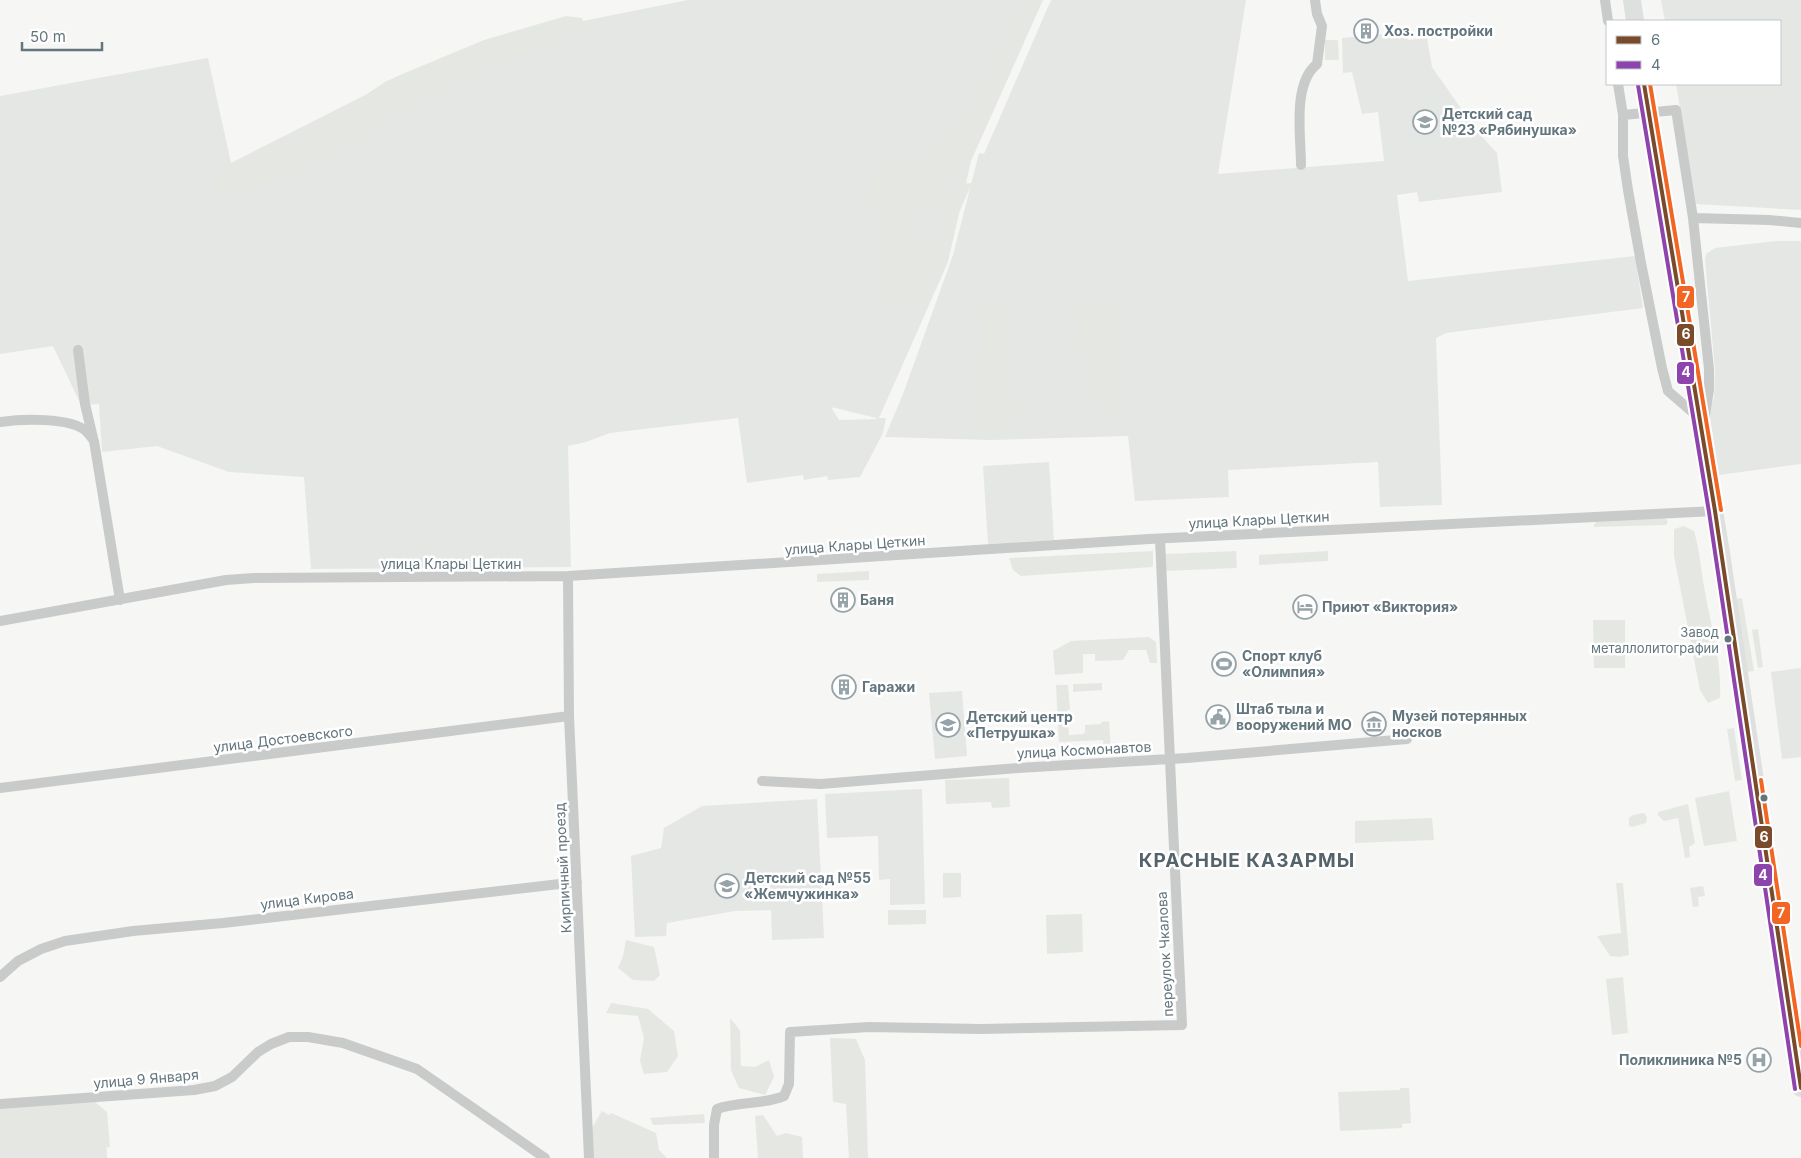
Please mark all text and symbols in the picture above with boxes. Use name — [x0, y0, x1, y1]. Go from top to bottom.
building icon: Хоз. постройки — [1353, 18, 1379, 44]
scale bar — [22, 20, 102, 52]
legend — [1606, 20, 1781, 85]
place label: Хоз. постройки — [1384, 22, 1493, 39]
text: 50 m — [30, 27, 66, 46]
text: 6 — [1651, 30, 1660, 49]
text: 4 — [1651, 55, 1661, 74]
place label: Детский сад №23 «Рябинушка» — [1442, 105, 1577, 138]
school or university icon: Детский сад №23 «Рябинушка» — [1412, 109, 1438, 135]
line badge: 7 — [1676, 285, 1695, 309]
text: 7 — [1682, 288, 1690, 305]
line badge: 6 — [1676, 323, 1695, 347]
text: 6 — [1681, 325, 1691, 342]
line badge: 4 — [1676, 361, 1695, 385]
text: 4 — [1681, 363, 1691, 380]
street label: улица Клары Цеткин — [1188, 507, 1330, 532]
street label: улица Клары Цеткин — [784, 531, 926, 558]
street label: улица Клары Цеткин — [381, 555, 522, 572]
building icon: Баня — [830, 587, 856, 613]
place label: Баня — [860, 591, 894, 608]
hotel icon: Приют «Виктория» — [1292, 594, 1318, 620]
place label: Приют «Виктория» — [1322, 598, 1458, 615]
place label: Завод металлолитографии — [1591, 624, 1719, 656]
marker: Завод металлолитографии — [1723, 634, 1733, 644]
place label: Спорт клуб «Олимпия» — [1242, 647, 1325, 680]
sports icon: Спорт клуб «Олимпия» — [1211, 651, 1237, 677]
building icon: Гаражи — [831, 674, 857, 700]
place label: Гаражи — [862, 678, 915, 695]
place label: Штаб тыла и вооружений МО — [1236, 700, 1352, 733]
public building icon: Штаб тыла и вооружений МО — [1205, 704, 1231, 730]
place label: Музей потерянных носков — [1392, 707, 1527, 740]
place label: Детский центр «Петрушка» — [966, 708, 1073, 741]
museum icon: Музей потерянных носков — [1361, 711, 1387, 737]
school or university icon: Детский центр «Петрушка» — [935, 712, 961, 738]
street label: улица Достоевского — [212, 722, 354, 755]
street label: улица Космонавтов — [1016, 737, 1152, 762]
unlabelled marker — [1759, 793, 1769, 803]
street label: Кирпичный проезд — [551, 802, 574, 934]
line badge: 6 — [1754, 825, 1773, 849]
text: 6 — [1759, 828, 1769, 845]
district label: КРАСНЫЕ КАЗАРМЫ — [1139, 849, 1355, 872]
line badge: 4 — [1753, 863, 1773, 887]
text: 4 — [1758, 866, 1768, 883]
place label: Детский сад №55 «Жемчужинка» — [744, 869, 871, 902]
school or university icon: Детский сад №55 «Жемчужинка» — [714, 873, 740, 899]
street label: улица Кирова — [259, 884, 355, 913]
street label: переулок Чкалова — [1153, 891, 1176, 1017]
line badge: 7 — [1771, 901, 1791, 925]
text: 7 — [1777, 904, 1785, 921]
hospital icon: Поликлиника №5 — [1746, 1047, 1772, 1073]
place label: Поликлиника №5 — [1619, 1051, 1742, 1068]
street label: улица 9 Января — [93, 1065, 199, 1092]

